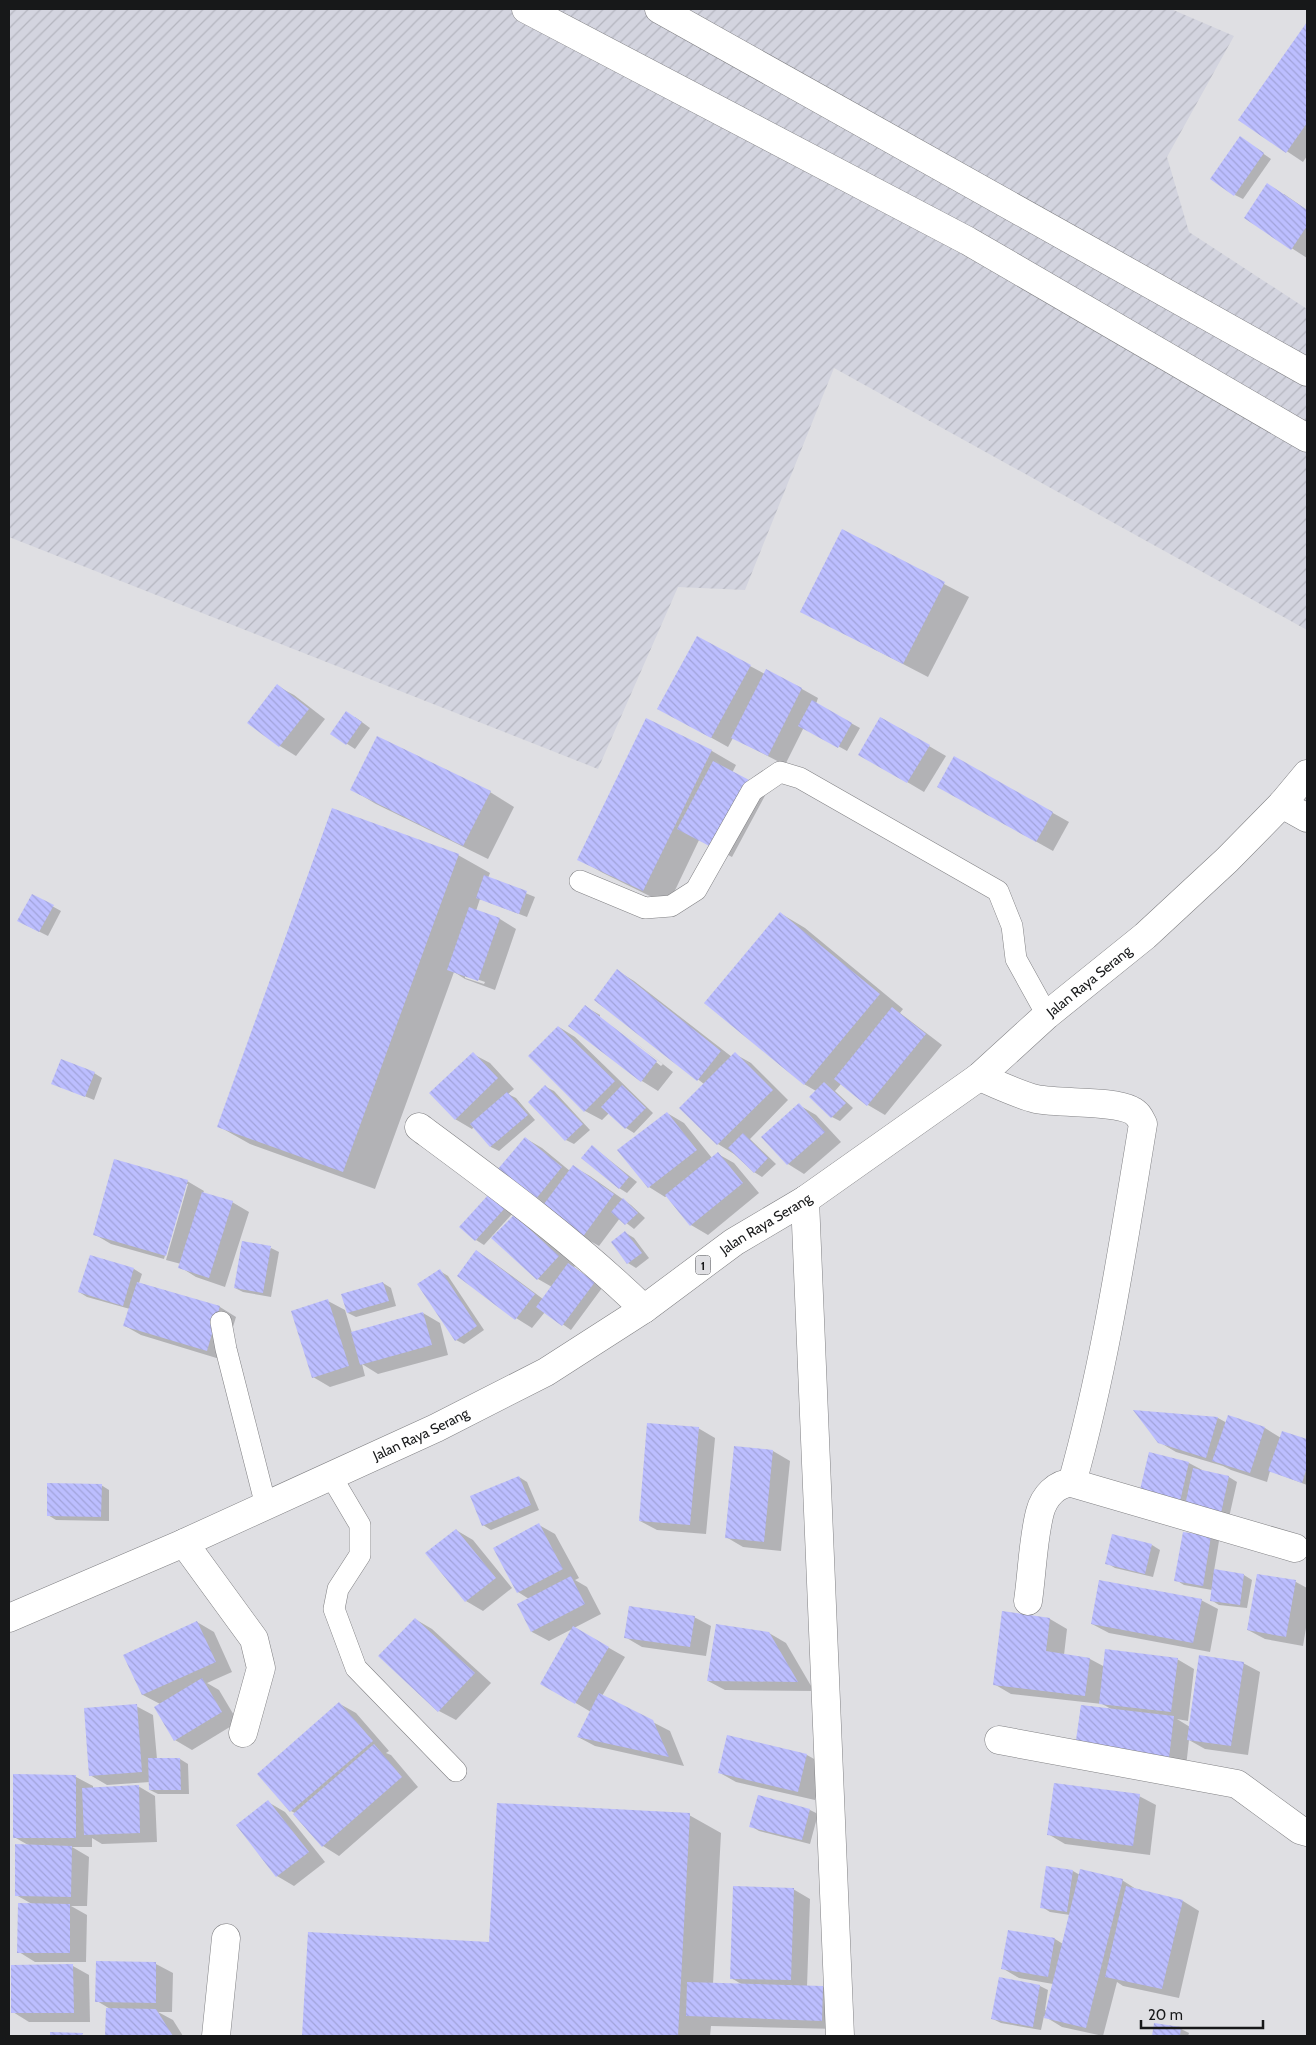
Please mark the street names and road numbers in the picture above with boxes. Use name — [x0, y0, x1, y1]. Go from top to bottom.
street label: Jalan Raya Serang — [1042, 941, 1136, 1022]
street label: Jalan Raya Serang — [715, 1189, 816, 1259]
road number: 1 — [696, 1256, 710, 1274]
street label: Jalan Raya Serang — [369, 1403, 473, 1465]

